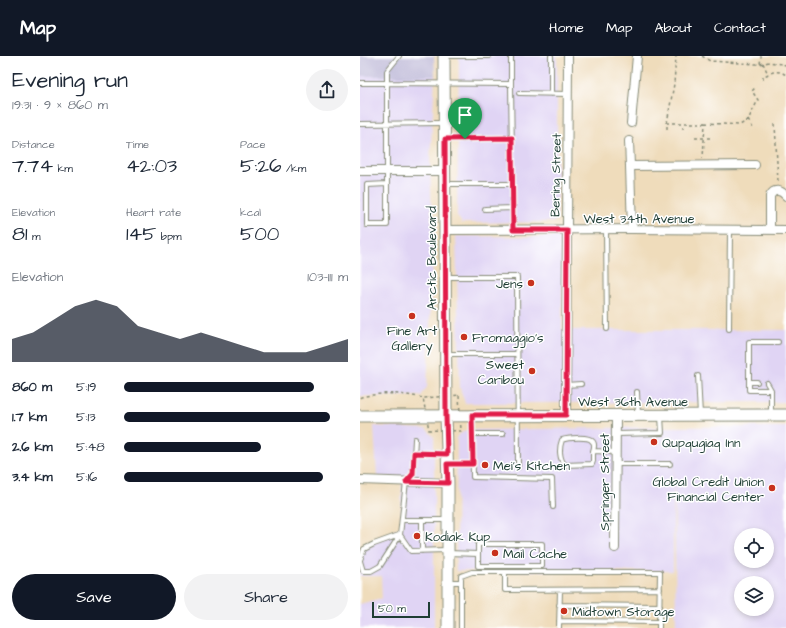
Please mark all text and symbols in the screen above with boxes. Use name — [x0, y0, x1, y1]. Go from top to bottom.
text: Map — [20, 15, 56, 42]
text: Home — [549, 18, 584, 38]
text: Map — [606, 18, 632, 38]
text: About — [654, 18, 692, 38]
text: Contact — [714, 18, 766, 38]
text: Evening run — [12, 65, 128, 96]
button: share — [306, 69, 348, 111]
text: 19:31 · 9 × 860 m — [12, 96, 108, 114]
pin — [448, 98, 482, 139]
icon: arrive — [454, 104, 476, 126]
street label: Bering Street — [546, 132, 567, 217]
text: Distance — [12, 137, 55, 152]
text: Time — [126, 137, 149, 152]
text: Pace — [240, 137, 266, 152]
text: 7.74 — [12, 152, 53, 180]
text: 42:03 — [126, 152, 177, 180]
text: 5:26 — [240, 152, 281, 180]
text: km — [53, 161, 73, 176]
text: /km — [281, 161, 306, 176]
text: Elevation — [12, 205, 55, 220]
text: Heart rate — [126, 205, 181, 220]
text: kcal — [240, 205, 261, 220]
street label: Arctic Boulevard — [423, 206, 441, 310]
street label: West 34th Avenue — [584, 210, 694, 228]
text: 81 — [12, 220, 28, 248]
text: 145 — [126, 220, 156, 248]
text: 500 — [240, 220, 279, 248]
text: m — [28, 229, 41, 244]
text: bpm — [156, 229, 182, 244]
text: Elevation — [12, 268, 63, 286]
text: 103–111 m — [307, 268, 348, 286]
place label: Jens — [496, 275, 523, 293]
marker: Jens — [526, 278, 536, 288]
marker: Fine Art Gallery — [407, 311, 417, 321]
place label: Fine Art Gallery — [387, 322, 438, 356]
place label: Fromaggio's — [472, 329, 544, 348]
marker: Fromaggio's — [459, 332, 469, 342]
place label: Sweet Caribou — [478, 356, 525, 389]
marker: Sweet Caribou — [527, 366, 537, 376]
text: 860 m — [12, 378, 52, 396]
text: 5:19 — [76, 378, 96, 396]
street label: West 36th Avenue — [578, 393, 688, 411]
text: 1.7 km — [12, 408, 47, 426]
text: 5:13 — [76, 408, 96, 426]
street label: Springer Street — [596, 433, 615, 531]
place label: Qupqugiaq Inn — [662, 434, 741, 453]
marker: Qupqugiaq Inn — [649, 437, 659, 447]
text: 2.6 km — [12, 438, 53, 456]
text: 5:48 — [76, 438, 105, 456]
place label: Mei’s Kitchen — [493, 457, 570, 475]
marker: Mei’s Kitchen — [480, 460, 490, 470]
text: 3.4 km — [12, 468, 53, 486]
text: 5:16 — [76, 468, 97, 486]
place label: Global Credit Union Financial Center — [652, 473, 764, 506]
marker: Global Credit Union Financial Center — [767, 483, 777, 493]
place label: Kodiak Kup — [425, 528, 490, 546]
map controls — [734, 528, 774, 616]
button: locate — [734, 528, 774, 568]
marker: Kodiak Kup — [412, 531, 422, 541]
place label: Mail Cache — [503, 545, 567, 563]
marker: Mail Cache — [490, 548, 500, 558]
button: Save — [12, 574, 176, 620]
button: Share — [184, 574, 348, 620]
button: layers — [734, 576, 774, 616]
scale bar — [372, 600, 430, 619]
text: 50 m — [378, 601, 406, 616]
place label: Midtown Storage — [572, 603, 675, 622]
marker: Midtown Storage — [559, 606, 569, 616]

